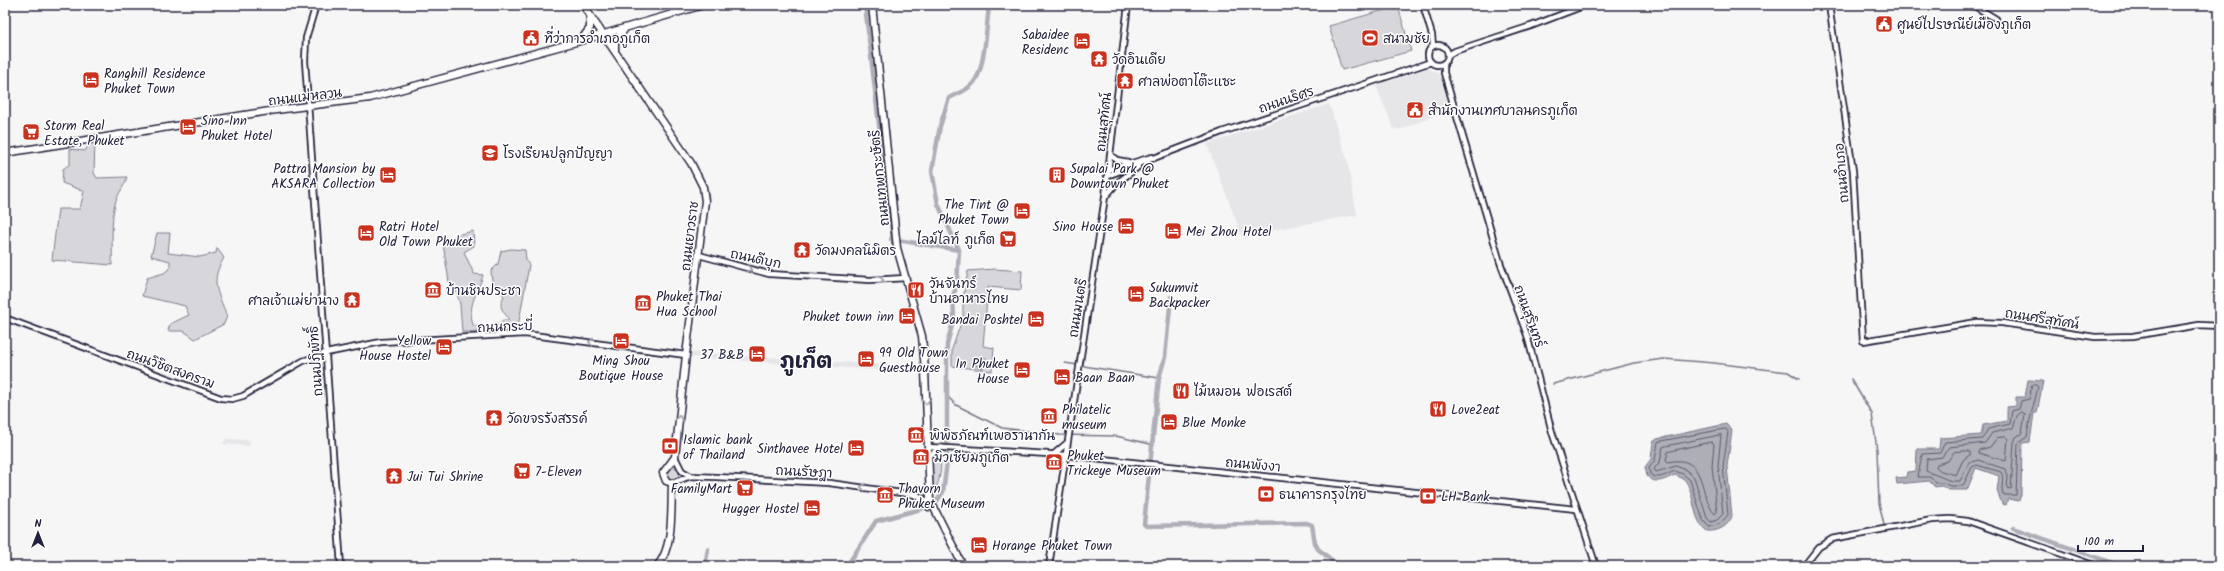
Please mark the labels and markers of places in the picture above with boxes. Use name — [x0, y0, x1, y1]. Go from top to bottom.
public building icon: ศูนย์ไปรษณีย์เมืองภูเก็ต — [1874, 14, 1894, 34]
place label: ศูนย์ไปรษณีย์เมืองภูเก็ต — [1897, 15, 2031, 36]
place label: ที่ว่าการอำเภอภูเก็ต — [544, 25, 650, 50]
place label: Sabaidee Residenc — [1022, 25, 1069, 61]
public building icon: ที่ว่าการอำเภอภูเก็ต — [521, 28, 541, 48]
sports icon: สนามชัย — [1360, 28, 1380, 48]
place label: สนามชัย — [1383, 29, 1430, 50]
hotel icon: Sabaidee Residenc — [1072, 31, 1092, 51]
temple icon: วัดอินเดีย — [1089, 49, 1109, 69]
place label: วัดอินเดีย — [1112, 50, 1166, 71]
place label: Ranghill Residence Phuket Town — [104, 64, 206, 100]
hotel icon: Ranghill Residence Phuket Town — [81, 70, 101, 90]
temple icon: ศาลพ่อตาโต๊ะแซะ — [1115, 71, 1135, 91]
place label: ศาลพ่อตาโต๊ะแซะ — [1138, 72, 1236, 93]
public building icon: สำนักงานเทศบาลนครภูเก็ต — [1405, 100, 1425, 120]
place label: สำนักงานเทศบาลนครภูเก็ต — [1428, 101, 1578, 122]
place label: Sino Inn Phuket Hotel — [201, 111, 272, 147]
place label: Storm Real Estate, Phuket — [44, 116, 126, 152]
hotel icon: Sino Inn Phuket Hotel — [178, 117, 198, 137]
supermarket icon: Storm Real Estate, Phuket — [21, 122, 41, 142]
school or university icon: โรงเรียนปลูกปัญญา — [480, 143, 500, 163]
place label: โรงเรียนปลูกปัญญา — [503, 144, 613, 165]
place label: Pattra Mansion by AKSARA Collection — [271, 159, 376, 195]
place label: Supalai Park @ Downtown Phuket — [1070, 159, 1170, 195]
hotel icon: Pattra Mansion by AKSARA Collection — [378, 165, 398, 185]
building icon: Supalai Park @ Downtown Phuket — [1047, 165, 1067, 185]
place label: The Tint @ Phuket Town — [938, 195, 1009, 231]
hotel icon: The Tint @ Phuket Town — [1012, 201, 1032, 221]
hotel icon: Sino House — [1116, 216, 1136, 236]
place label: Ratri Hotel Old Town Phuket — [379, 217, 474, 253]
place label: Sino House — [1053, 217, 1113, 238]
hotel icon: Mei Zhou Hotel — [1163, 221, 1183, 241]
place label: Mei Zhou Hotel — [1186, 222, 1271, 243]
hotel icon: Ratri Hotel Old Town Phuket — [356, 223, 376, 243]
supermarket icon: ไลม์ไลท์ ภูเก็ต — [998, 229, 1018, 249]
place label: ไลม์ไลท์ ภูเก็ต — [916, 230, 995, 251]
temple icon: วัดมงคลนิมิตร — [792, 240, 812, 260]
place label: วัดมงคลนิมิตร — [815, 241, 897, 262]
place label: วันจันทร์ บ้านอาหารไทย — [929, 274, 1009, 310]
place label: Sukumvit Backpacker — [1149, 278, 1210, 314]
museum icon: บ้านชินประชา — [423, 280, 443, 300]
restaurant icon: วันจันทร์ บ้านอาหารไทย — [906, 280, 926, 300]
place label: บ้านชินประชา — [446, 281, 521, 302]
hotel icon: Sukumvit Backpacker — [1126, 284, 1146, 304]
place label: Phuket Thai Hua School — [656, 287, 722, 323]
temple icon: ศาลเจ้าแม่ย่านาง — [342, 290, 362, 310]
place label: ศาลเจ้าแม่ย่านาง — [248, 291, 339, 312]
museum icon: Phuket Thai Hua School — [633, 293, 653, 313]
hotel icon: Phuket town inn — [897, 306, 917, 326]
place label: Phuket town inn — [803, 307, 894, 328]
hotel icon: Bandai Poshtel — [1026, 309, 1046, 329]
place label: Bandai Poshtel — [941, 310, 1023, 331]
place label: Yellow House Hostel — [359, 331, 431, 367]
hotel icon: Ming Shou Boutique House — [611, 331, 631, 351]
hotel icon: Yellow House Hostel — [434, 337, 454, 357]
place label: 99 Old Town Guesthouse — [879, 343, 948, 379]
hotel icon: 37 B&B — [747, 344, 767, 364]
place label: 37 B&B — [700, 345, 744, 366]
hotel icon: 99 Old Town Guesthouse — [856, 349, 876, 369]
place label: Ming Shou Boutique House — [579, 351, 663, 387]
place label: In Phuket House — [956, 354, 1010, 390]
hotel icon: In Phuket House — [1012, 360, 1032, 380]
hotel icon: Baan Baan — [1052, 367, 1072, 387]
place label: Baan Baan — [1075, 368, 1135, 389]
restaurant icon: ไม้หมอน ฟอเรสต์ — [1171, 381, 1191, 401]
place label: ไม้หมอน ฟอเรสต์ — [1193, 382, 1292, 403]
restaurant icon: Love2eat — [1428, 399, 1448, 419]
place label: Philatelic museum — [1062, 400, 1112, 436]
place label: Love2eat — [1451, 400, 1501, 421]
museum icon: Philatelic museum — [1039, 406, 1059, 426]
temple icon: วัดขจรรังสรรค์ — [484, 408, 504, 428]
place label: วัดขจรรังสรรค์ — [507, 409, 588, 430]
hotel icon: Blue Monke — [1159, 412, 1179, 432]
place label: Blue Monke — [1182, 413, 1246, 434]
museum icon: พิพิธภัณฑ์เพอรานากัน — [906, 425, 926, 445]
place label: พิพิธภัณฑ์เพอรานากัน — [929, 426, 1056, 447]
place label: Islamic bank of Thailand — [683, 430, 753, 466]
bank icon: Islamic bank of Thailand — [660, 436, 680, 456]
hotel icon: Sinthavee Hotel — [846, 438, 866, 458]
place label: Sinthavee Hotel — [757, 439, 843, 460]
place label: Phuket Trickeye Museum — [1067, 446, 1161, 482]
museum icon: มิวเซียมภูเก็ต — [911, 447, 931, 467]
place label: มิวเซียมภูเก็ต — [934, 448, 1009, 469]
museum icon: Phuket Trickeye Museum — [1044, 452, 1064, 472]
supermarket icon: 7-Eleven — [512, 461, 532, 481]
place label: 7-Eleven — [535, 462, 582, 483]
temple icon: Jui Tui Shrine — [384, 466, 404, 486]
place label: Jui Tui Shrine — [407, 467, 483, 488]
supermarket icon: FamilyMart — [735, 478, 755, 498]
place label: FamilyMart — [671, 479, 733, 500]
place label: Thavorn Phuket Museum — [898, 479, 985, 515]
bank icon: ธนาคารกรุงไทย — [1256, 484, 1276, 504]
museum icon: Thavorn Phuket Museum — [875, 485, 895, 505]
place label: ธนาคารกรุงไทย — [1279, 485, 1367, 506]
bank icon: LH Bank — [1418, 486, 1438, 506]
place label: LH Bank — [1441, 487, 1490, 508]
hotel icon: Hugger Hostel — [802, 498, 822, 518]
place label: Hugger Hostel — [722, 499, 799, 520]
hotel icon: Horange Phuket Town — [969, 535, 989, 555]
place label: Horange Phuket Town — [992, 536, 1112, 557]

